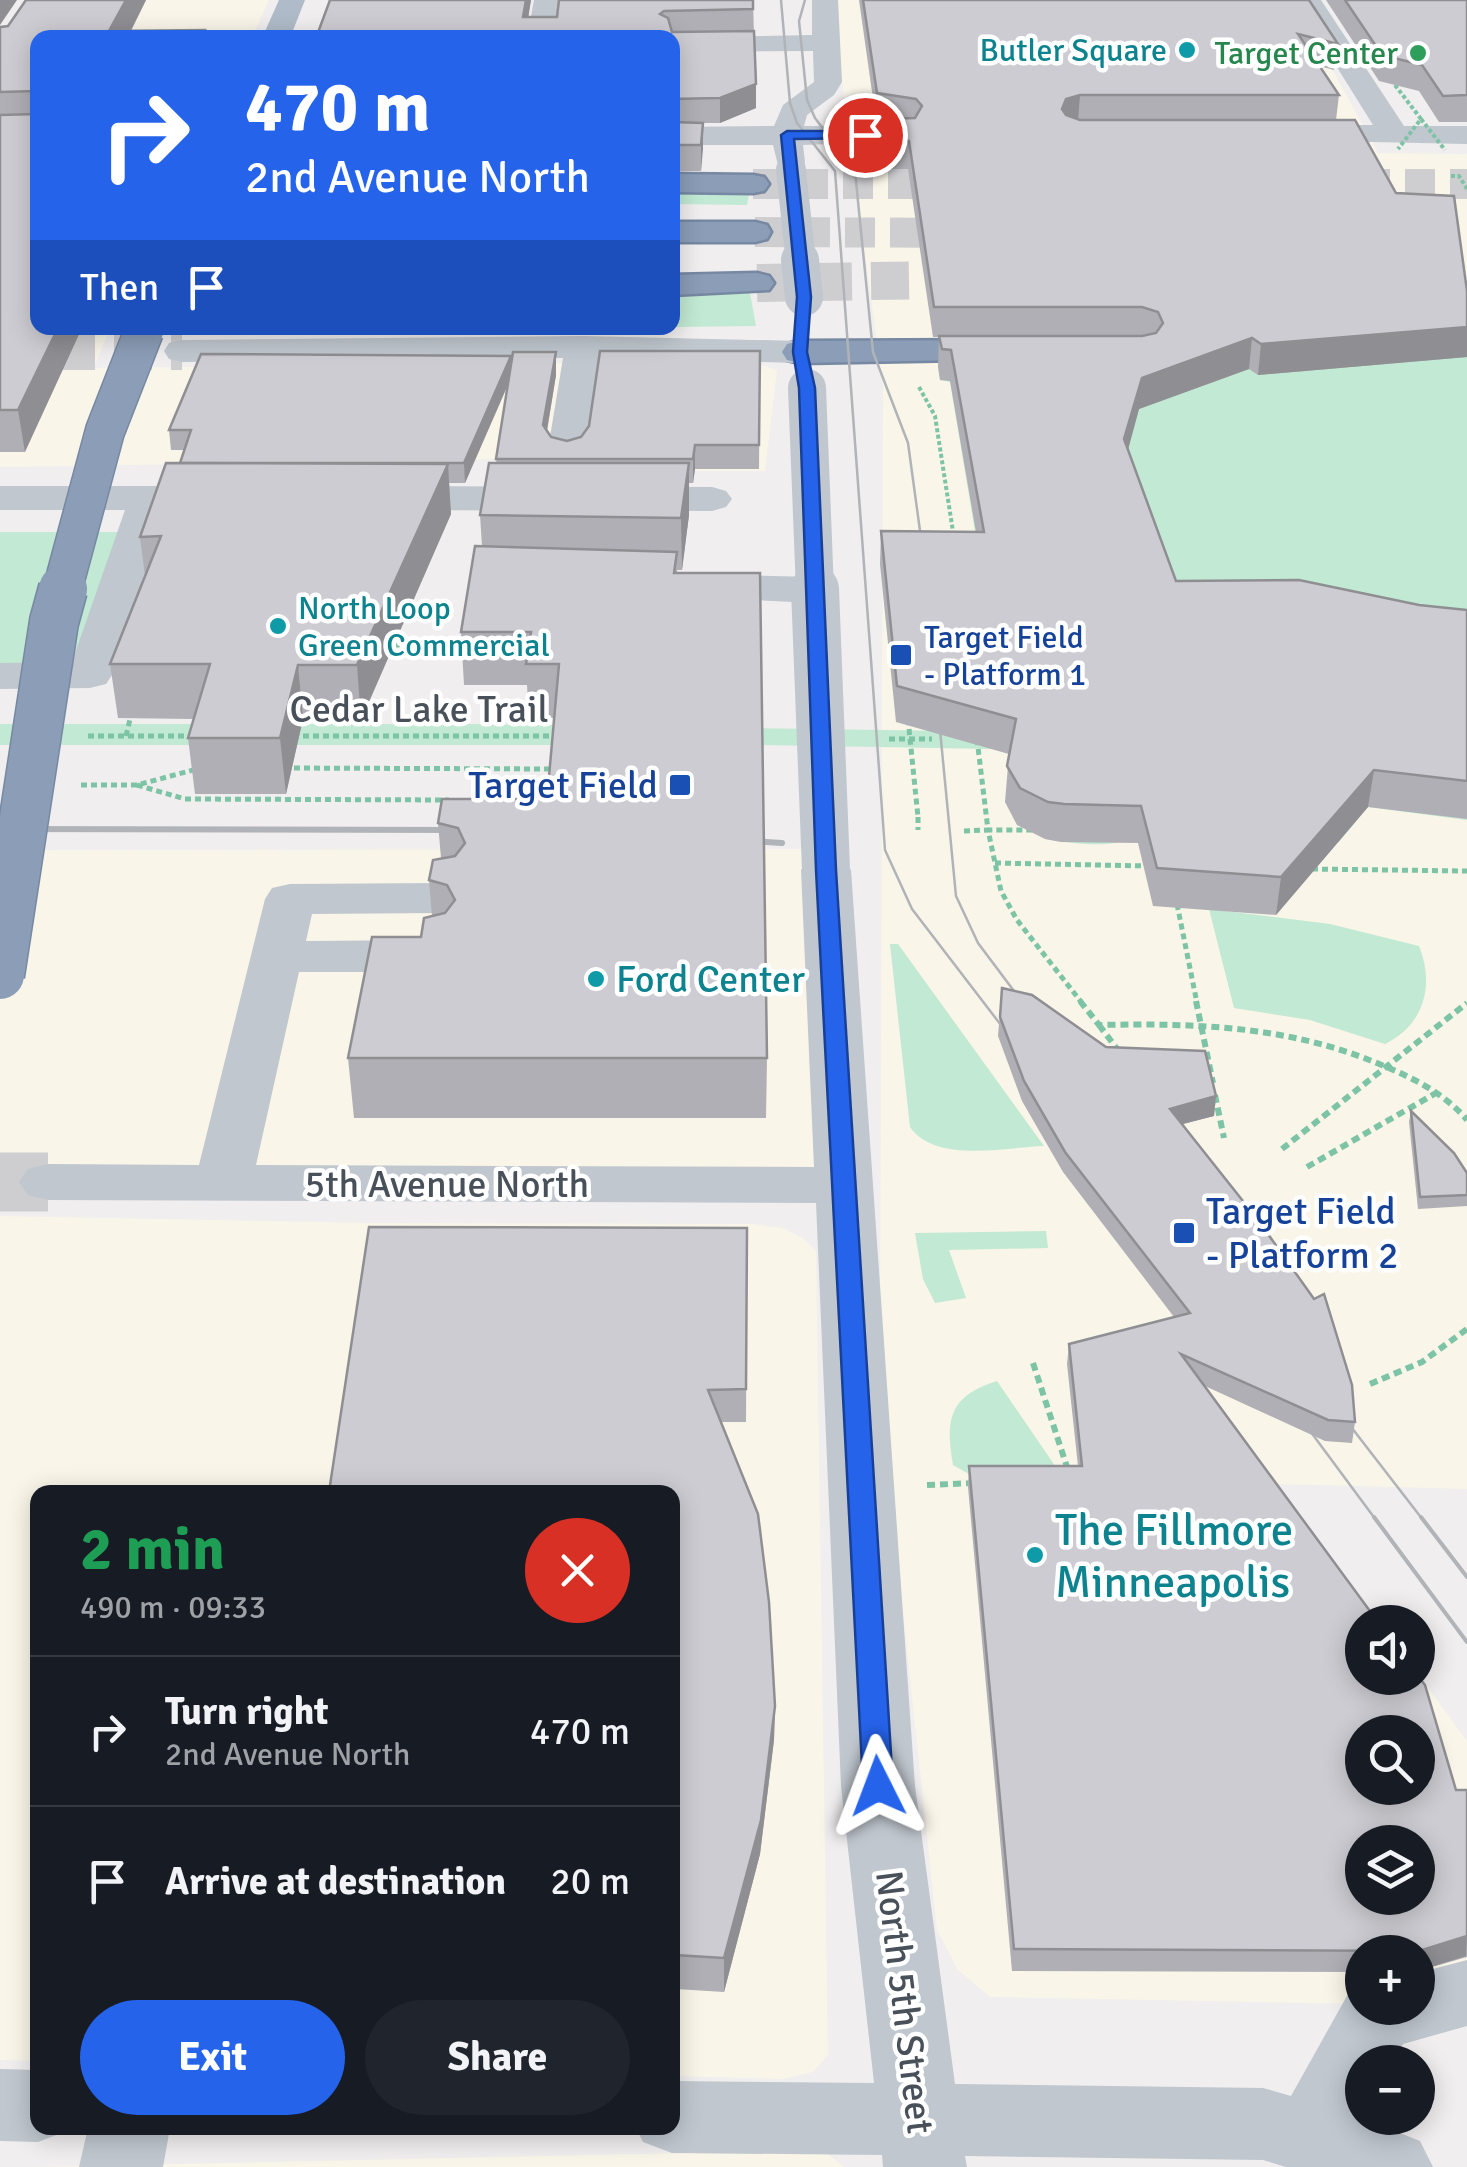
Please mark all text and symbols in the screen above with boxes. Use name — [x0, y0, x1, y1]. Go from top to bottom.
place label: Butler Square — [979, 31, 1167, 70]
place label: Target Center — [1214, 34, 1398, 73]
marker: Butler Square — [1176, 39, 1198, 61]
marker: Target Center — [1407, 42, 1429, 64]
text: 470 m — [245, 64, 430, 150]
icon: right — [80, 70, 210, 200]
pin — [823, 93, 908, 178]
icon: arrive — [838, 108, 893, 163]
text: 2nd Avenue North — [245, 150, 590, 205]
icon: arrive — [179, 260, 234, 315]
text: Then — [80, 264, 159, 311]
place label: North Loop Green Commercial — [298, 589, 550, 665]
marker: North Loop Green Commercial — [267, 615, 289, 637]
place label: Target Field - Platform 1 — [924, 618, 1086, 694]
marker: Target Field - Platform 1 — [888, 642, 914, 668]
street label: Cedar Lake Trail — [289, 686, 549, 733]
place label: Target Field — [468, 762, 658, 809]
marker: Target Field — [667, 772, 693, 798]
place label: Ford Center — [616, 956, 805, 1003]
marker: Ford Center — [585, 968, 607, 990]
street label: 5th Avenue North — [305, 1161, 589, 1208]
place label: Target Field - Platform 2 — [1206, 1188, 1399, 1279]
marker: Target Field - Platform 2 — [1171, 1220, 1197, 1246]
place label: The Fillmore Minneapolis — [1055, 1503, 1293, 1610]
text: 2 min — [80, 1513, 225, 1587]
button: close — [525, 1518, 630, 1623]
marker: The Fillmore Minneapolis — [1024, 1544, 1046, 1566]
text: 490 m · 09:33 — [80, 1588, 266, 1627]
map controls — [1345, 1605, 1435, 2135]
button: sound — [1345, 1605, 1435, 1695]
text: Turn right — [165, 1688, 329, 1735]
icon: right — [80, 1704, 135, 1759]
text: 470 m — [530, 1708, 630, 1755]
button: search — [1345, 1715, 1435, 1805]
position arrow — [826, 1734, 930, 1838]
text: 2nd Avenue North — [165, 1735, 410, 1774]
button: layers — [1345, 1825, 1435, 1915]
icon: arrive — [80, 1854, 135, 1909]
text: Arrive at destination — [165, 1858, 506, 1905]
text: 20 m — [550, 1858, 630, 1905]
street label: North 5th Street — [865, 1868, 944, 2136]
button: + — [1345, 1935, 1435, 2025]
button: Exit — [80, 2000, 345, 2115]
button: Share — [365, 2000, 630, 2115]
button: − — [1345, 2045, 1435, 2135]

